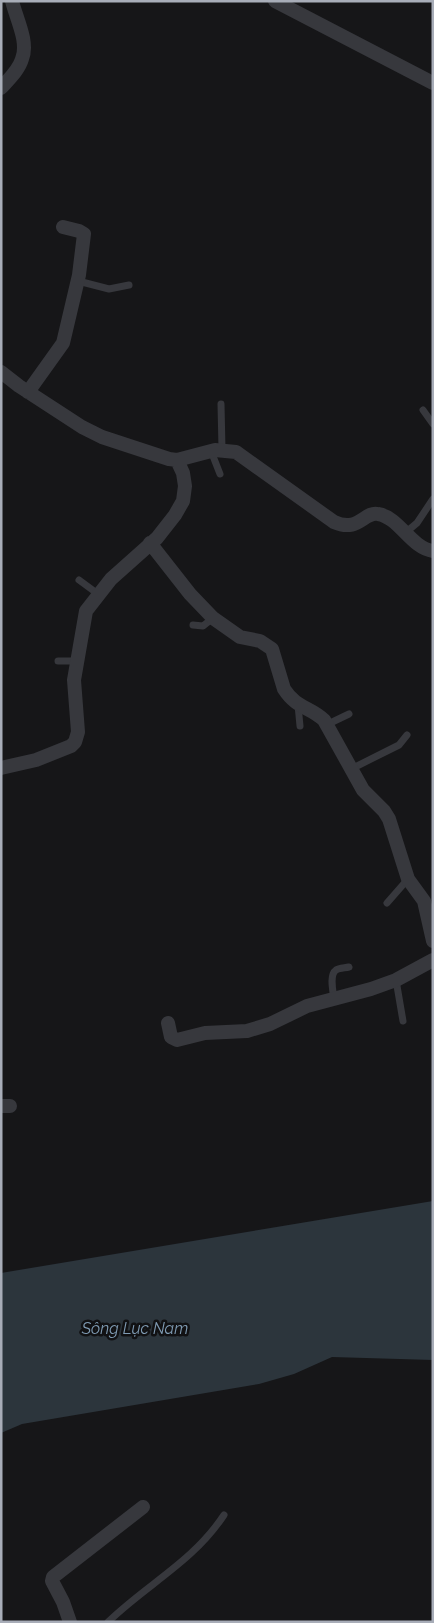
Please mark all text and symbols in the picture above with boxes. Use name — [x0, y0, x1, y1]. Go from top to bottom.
water label: Sông Lục Nam — [81, 1319, 188, 1338]

